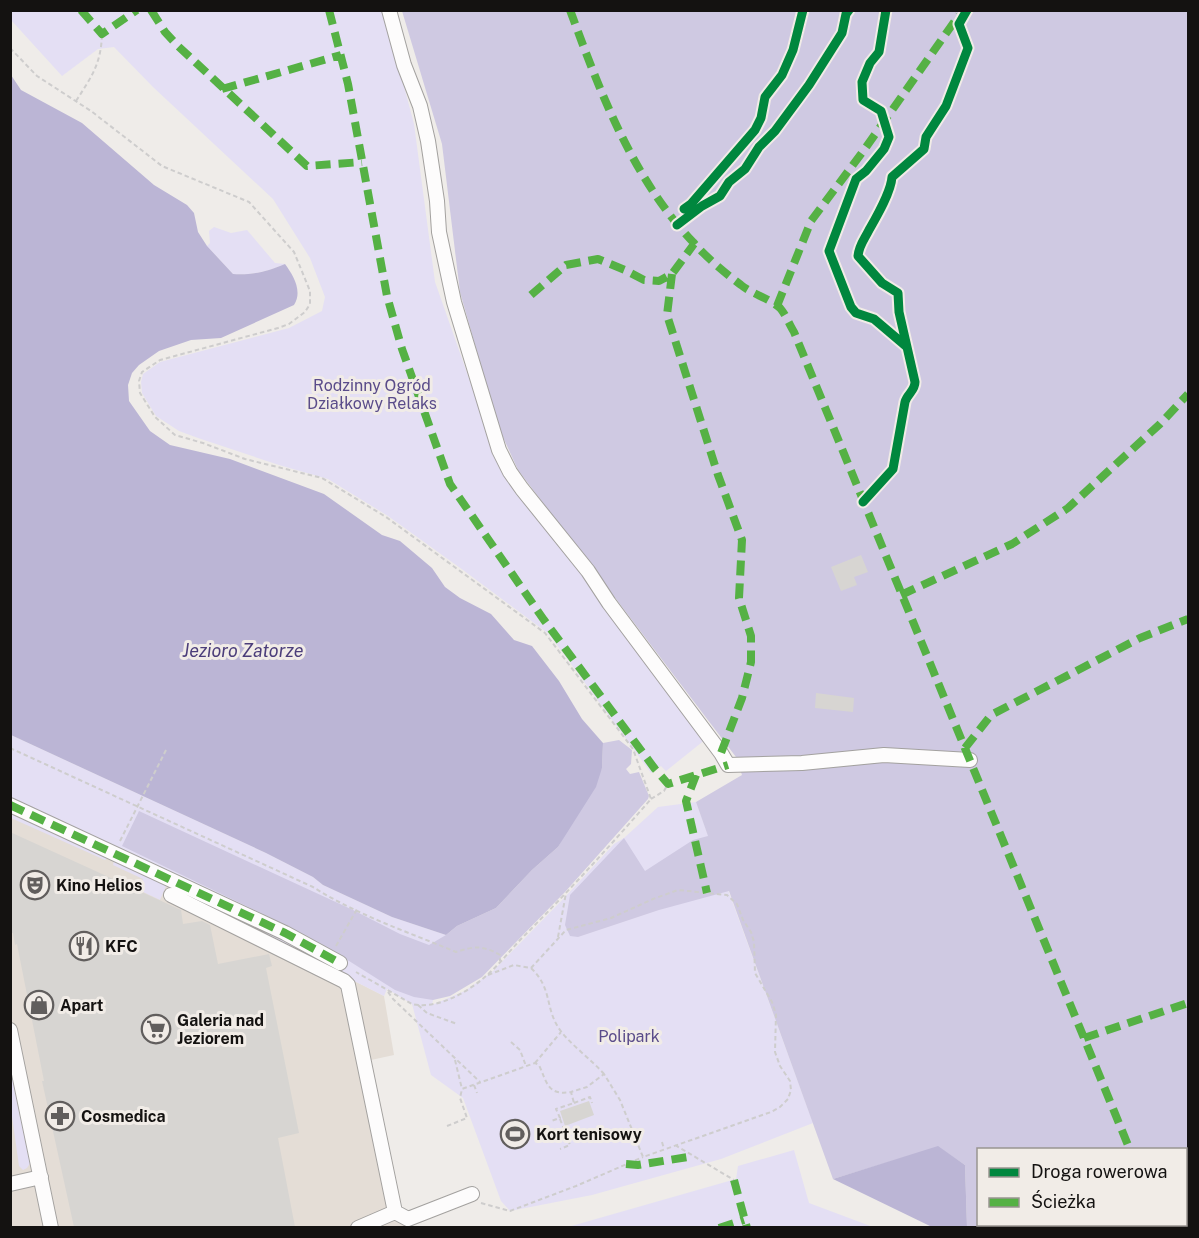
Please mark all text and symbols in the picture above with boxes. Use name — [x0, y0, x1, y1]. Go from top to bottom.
park label: Rodzinny Ogród Działkowy Relaks — [307, 376, 437, 413]
water label: Jezioro Zatorze — [182, 640, 304, 661]
theatre icon: Kino Helios — [19, 869, 51, 901]
place label: Kino Helios — [56, 876, 142, 895]
restaurant icon: KFC — [68, 930, 100, 962]
place label: KFC — [105, 937, 138, 956]
shop icon: Apart — [23, 989, 55, 1021]
place label: Apart — [60, 996, 104, 1015]
place label: Galeria nad Jeziorem — [177, 1011, 264, 1048]
supermarket icon: Galeria nad Jeziorem — [140, 1013, 172, 1045]
park label: Polipark — [598, 1027, 660, 1046]
pharmacy icon: Cosmedica — [44, 1100, 76, 1132]
place label: Cosmedica — [81, 1107, 166, 1126]
sports icon: Kort tenisowy — [499, 1118, 531, 1150]
place label: Kort tenisowy — [536, 1125, 642, 1144]
legend — [977, 1148, 1187, 1226]
text: Droga rowerowa — [1031, 1161, 1167, 1182]
text: Ścieżka — [1031, 1190, 1096, 1212]

